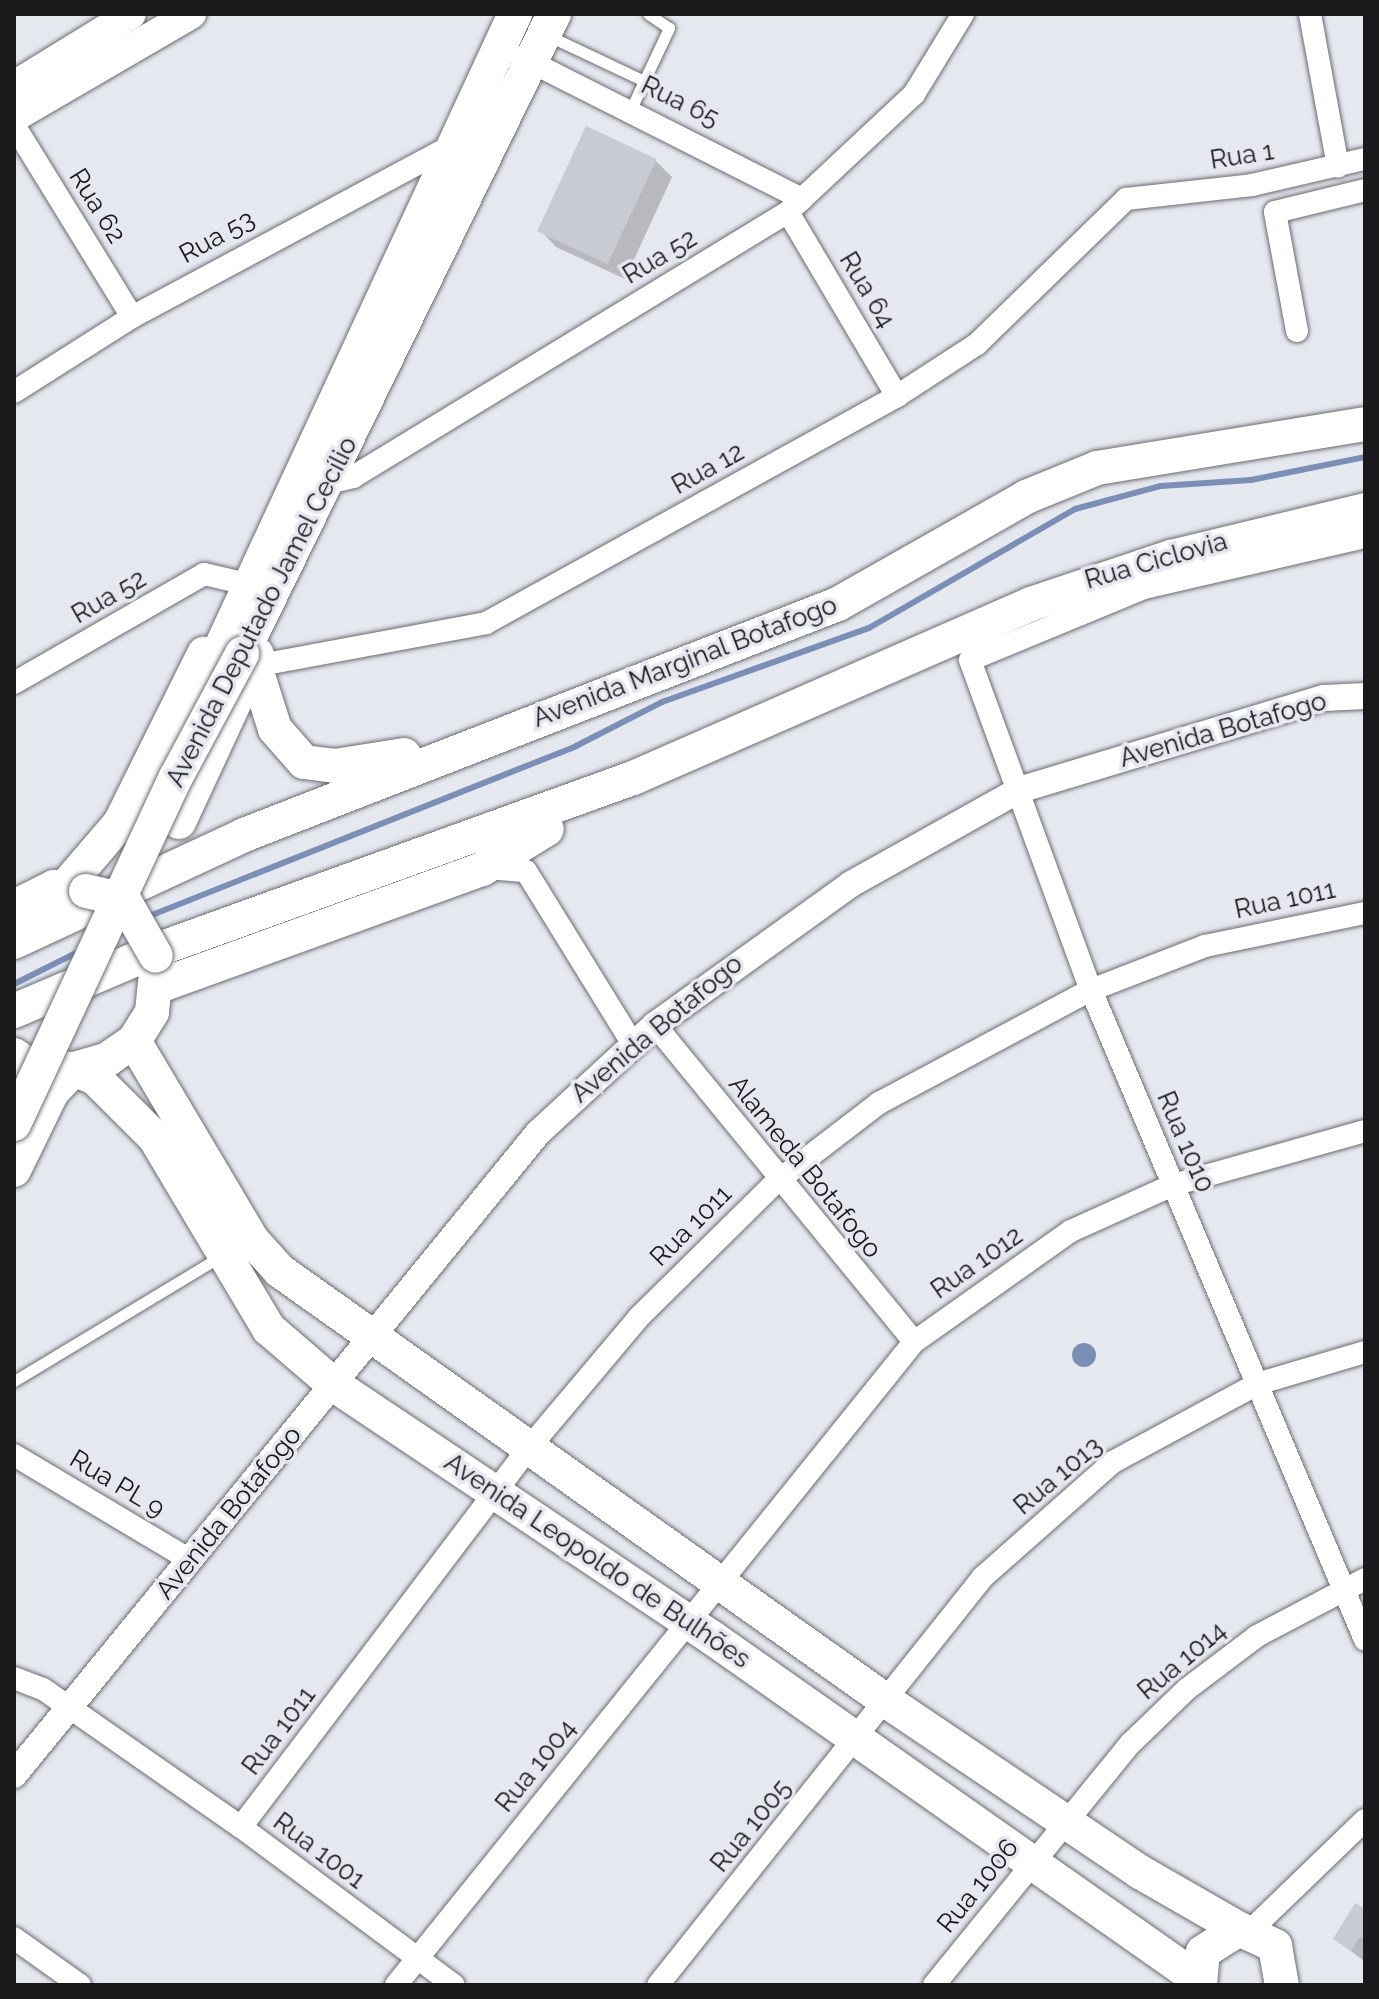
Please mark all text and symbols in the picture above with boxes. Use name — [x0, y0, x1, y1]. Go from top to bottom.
street label: Rua 65 — [636, 70, 724, 134]
street label: Rua 1 — [1208, 136, 1276, 176]
street label: Rua 62 — [62, 163, 132, 249]
street label: Rua 53 — [174, 204, 260, 270]
street label: Rua 52 — [617, 223, 703, 291]
street label: Rua 64 — [832, 246, 902, 334]
street label: Avenida Deputado Jamel Cecílio — [160, 431, 364, 793]
street label: Rua 12 — [666, 437, 750, 501]
street label: Rua Ciclovia — [1081, 526, 1231, 596]
street label: Rua 52 — [66, 563, 152, 631]
street label: Avenida Marginal Botafogo — [528, 589, 842, 735]
street label: Avenida Botafogo — [1116, 686, 1330, 774]
street label: Rua 1011 — [1232, 874, 1338, 926]
street label: Avenida Botafogo — [565, 948, 749, 1110]
street label: Alameda Botafogo — [722, 1070, 888, 1264]
street label: Rua 1010 — [1150, 1087, 1220, 1197]
street label: Rua 1011 — [644, 1179, 738, 1273]
street label: Rua 1012 — [925, 1220, 1029, 1306]
street label: Avenida Botafogo — [150, 1420, 308, 1606]
street label: Rua 1013 — [1008, 1430, 1108, 1522]
street label: Rua PL 9 — [63, 1443, 171, 1525]
street label: Avenida Leopoldo de Bulhões — [438, 1447, 756, 1675]
street label: Rua 1014 — [1132, 1615, 1232, 1707]
street label: Rua 1011 — [236, 1681, 322, 1781]
street label: Rua 1004 — [489, 1713, 583, 1819]
street label: Rua 1005 — [704, 1773, 798, 1879]
street label: Rua 1001 — [267, 1806, 371, 1896]
street label: Rua 1006 — [931, 1833, 1025, 1939]

